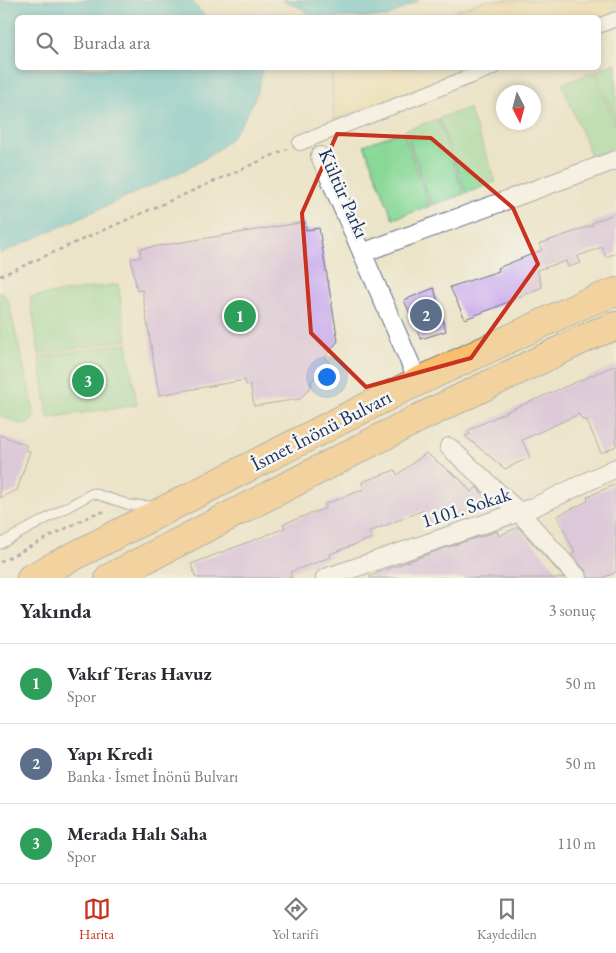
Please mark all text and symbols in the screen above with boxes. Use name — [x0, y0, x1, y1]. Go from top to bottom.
search box — [15, 15, 601, 70]
icon: search — [33, 29, 61, 57]
text: Burada ara — [73, 30, 151, 55]
north arrow — [496, 85, 541, 130]
street label: Kültür Parkı — [313, 144, 375, 242]
pin: 2 — [410, 296, 442, 334]
pin: 1 — [224, 297, 256, 335]
pin: 3 — [72, 362, 104, 400]
your location — [314, 364, 340, 390]
street label: İsmet İnönü Bulvarı — [246, 383, 396, 477]
street label: 1101. Sokak — [418, 480, 515, 534]
text: Yakında — [20, 597, 91, 624]
text: 3 sonuç — [549, 600, 596, 621]
text: Vakıf Teras Havuz — [67, 661, 212, 686]
text: 1 — [32, 673, 40, 694]
text: 50 m — [565, 673, 596, 694]
text: Spor — [67, 686, 96, 707]
text: Yapı Kredi — [67, 741, 153, 766]
text: 2 — [32, 753, 40, 774]
text: 50 m — [565, 753, 596, 774]
text: Banka · İsmet İnönü Bulvarı — [67, 766, 238, 787]
text: Merada Halı Saha — [67, 821, 207, 846]
text: 3 — [32, 833, 40, 854]
text: 110 m — [557, 833, 596, 854]
text: Spor — [67, 846, 96, 867]
tab: Harita — [79, 895, 114, 943]
tab: Yol tarifi — [272, 895, 319, 943]
tab: Kaydedilen — [477, 895, 537, 943]

